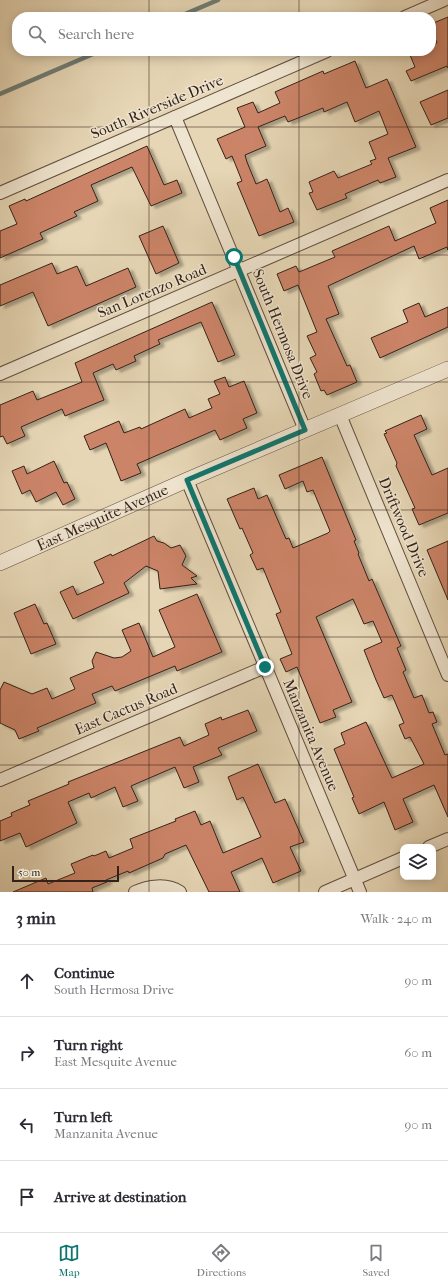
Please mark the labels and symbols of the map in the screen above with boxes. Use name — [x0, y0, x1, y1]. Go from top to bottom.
street label: South Riverside Drive — [88, 71, 226, 143]
route start — [225, 248, 243, 266]
street label: San Lorenzo Road — [95, 260, 210, 322]
street label: South Hermosa Drive — [249, 266, 317, 402]
street label: Driftwood Drive — [375, 474, 433, 580]
street label: East Mesquite Avenue — [34, 480, 171, 555]
route end — [256, 658, 274, 676]
street label: Manzanita Avenue — [279, 676, 343, 794]
street label: East Cactus Road — [72, 679, 181, 739]
scale bar — [12, 864, 119, 883]

